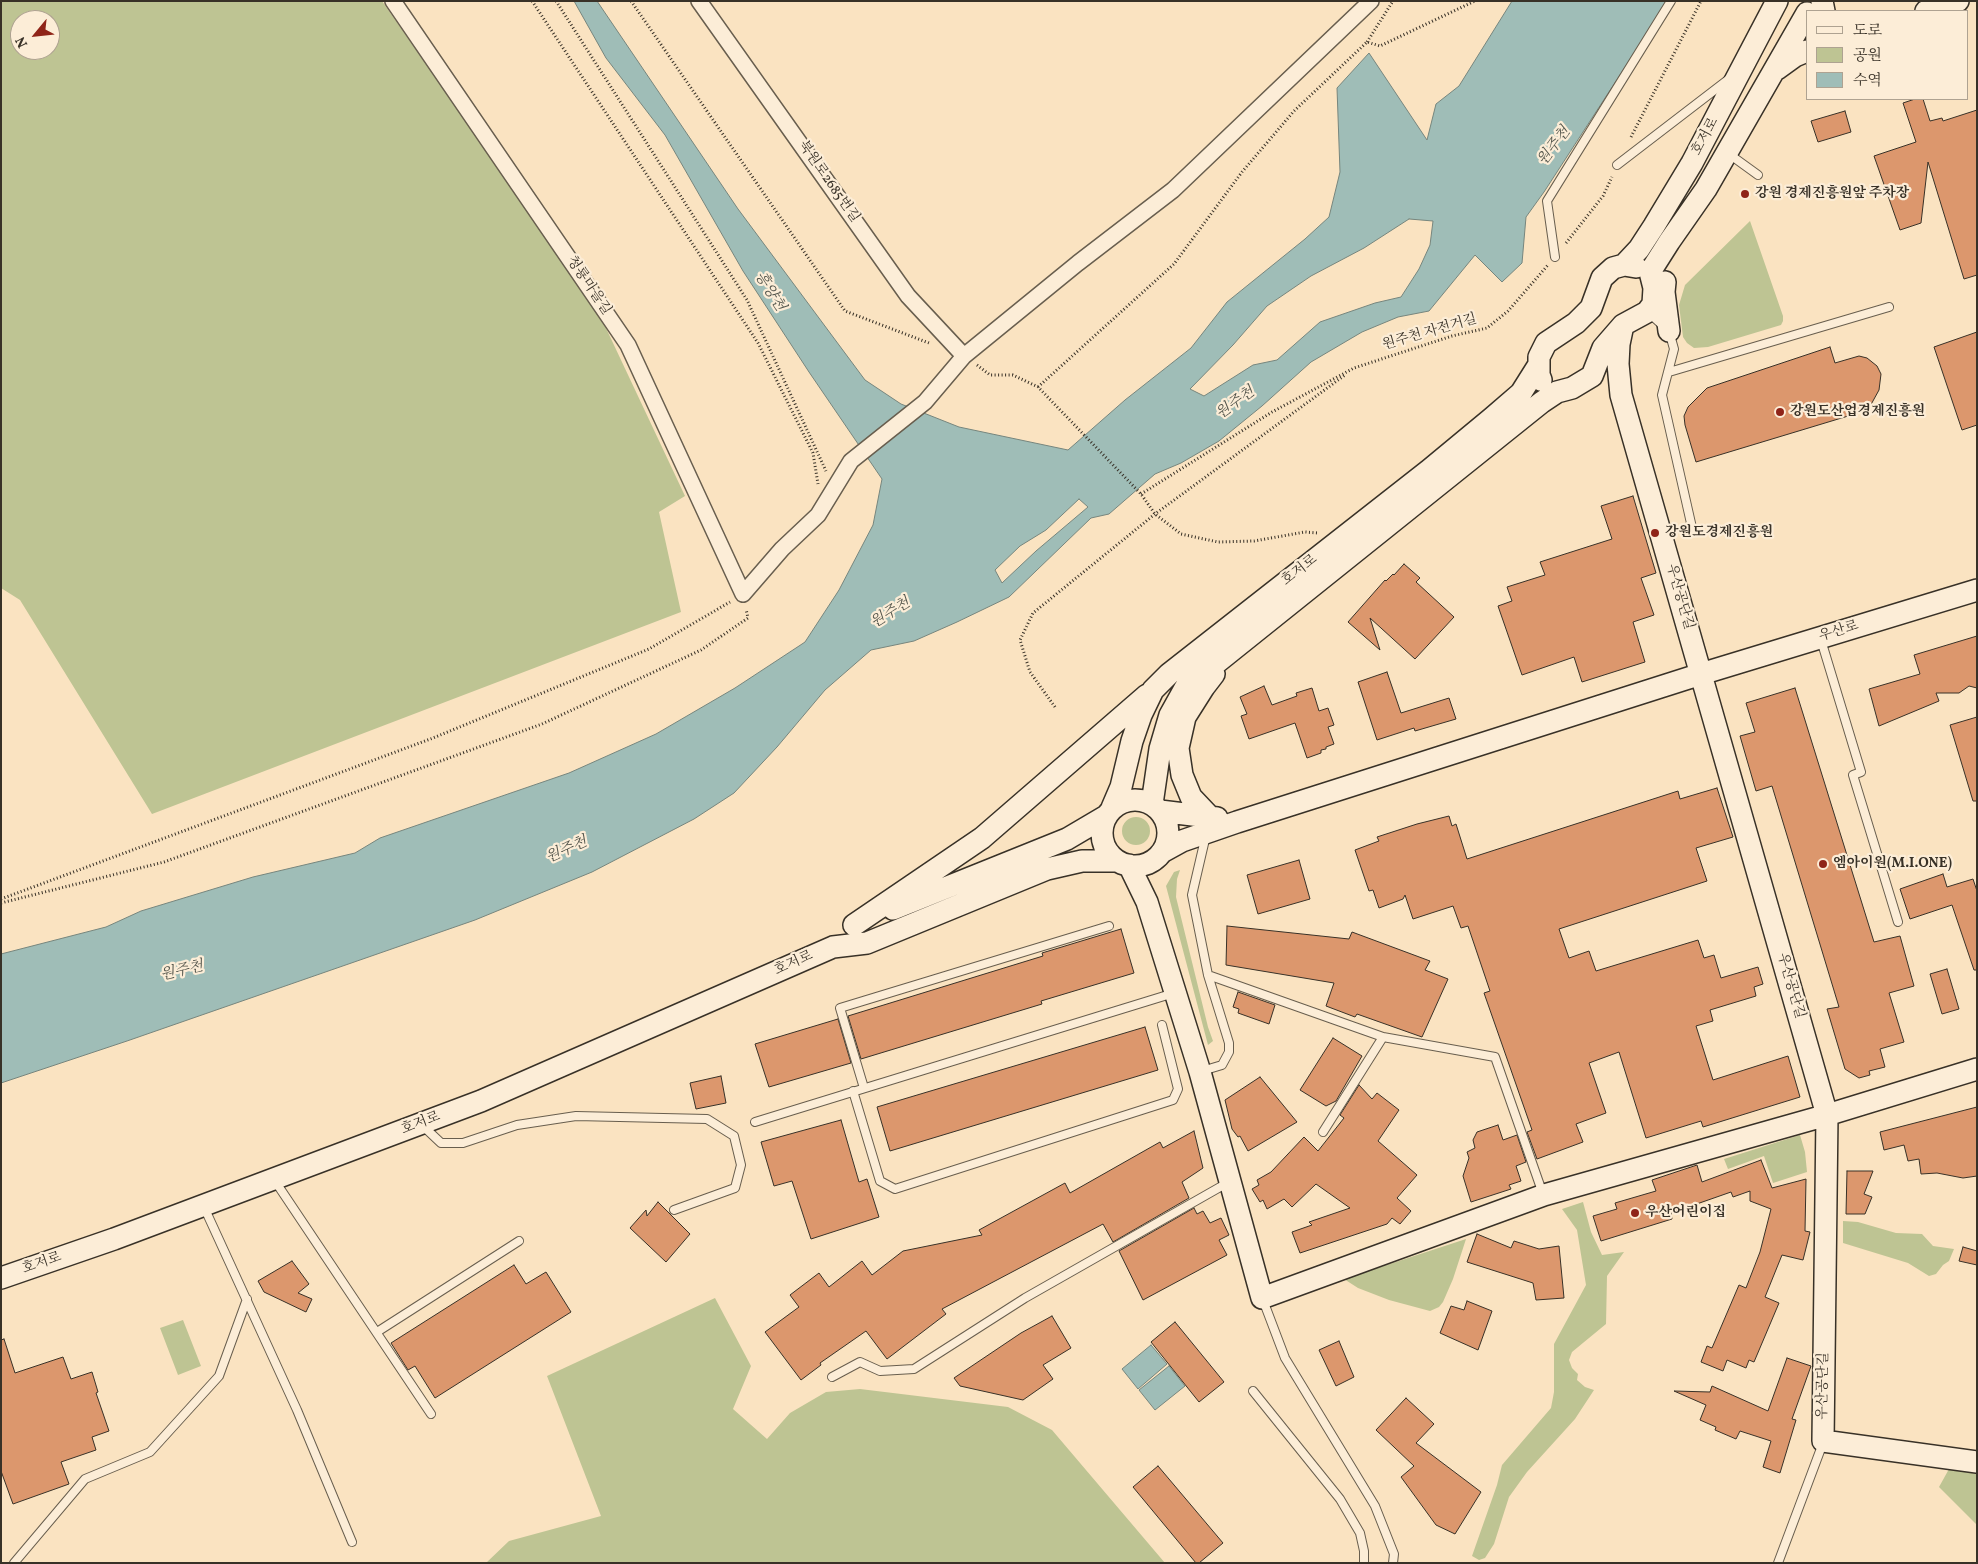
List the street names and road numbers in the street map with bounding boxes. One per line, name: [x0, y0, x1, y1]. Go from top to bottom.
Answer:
street label: 호저로: [1689, 115, 1723, 159]
street label: 북원로2685번길: [794, 138, 862, 226]
street label: 청룡마을길: [562, 253, 614, 319]
street label: 원주천 자전거길: [1381, 311, 1479, 355]
street label: 호저로: [1279, 552, 1321, 590]
street label: 우산공단길: [1662, 562, 1696, 632]
street label: 우산로: [1817, 618, 1861, 646]
street label: 호저로: [772, 948, 816, 980]
street label: 우산공단길: [1773, 951, 1807, 1021]
street label: 호저로: [399, 1109, 443, 1139]
street label: 호저로: [20, 1249, 64, 1279]
street label: 우산공단길: [1815, 1352, 1833, 1420]

